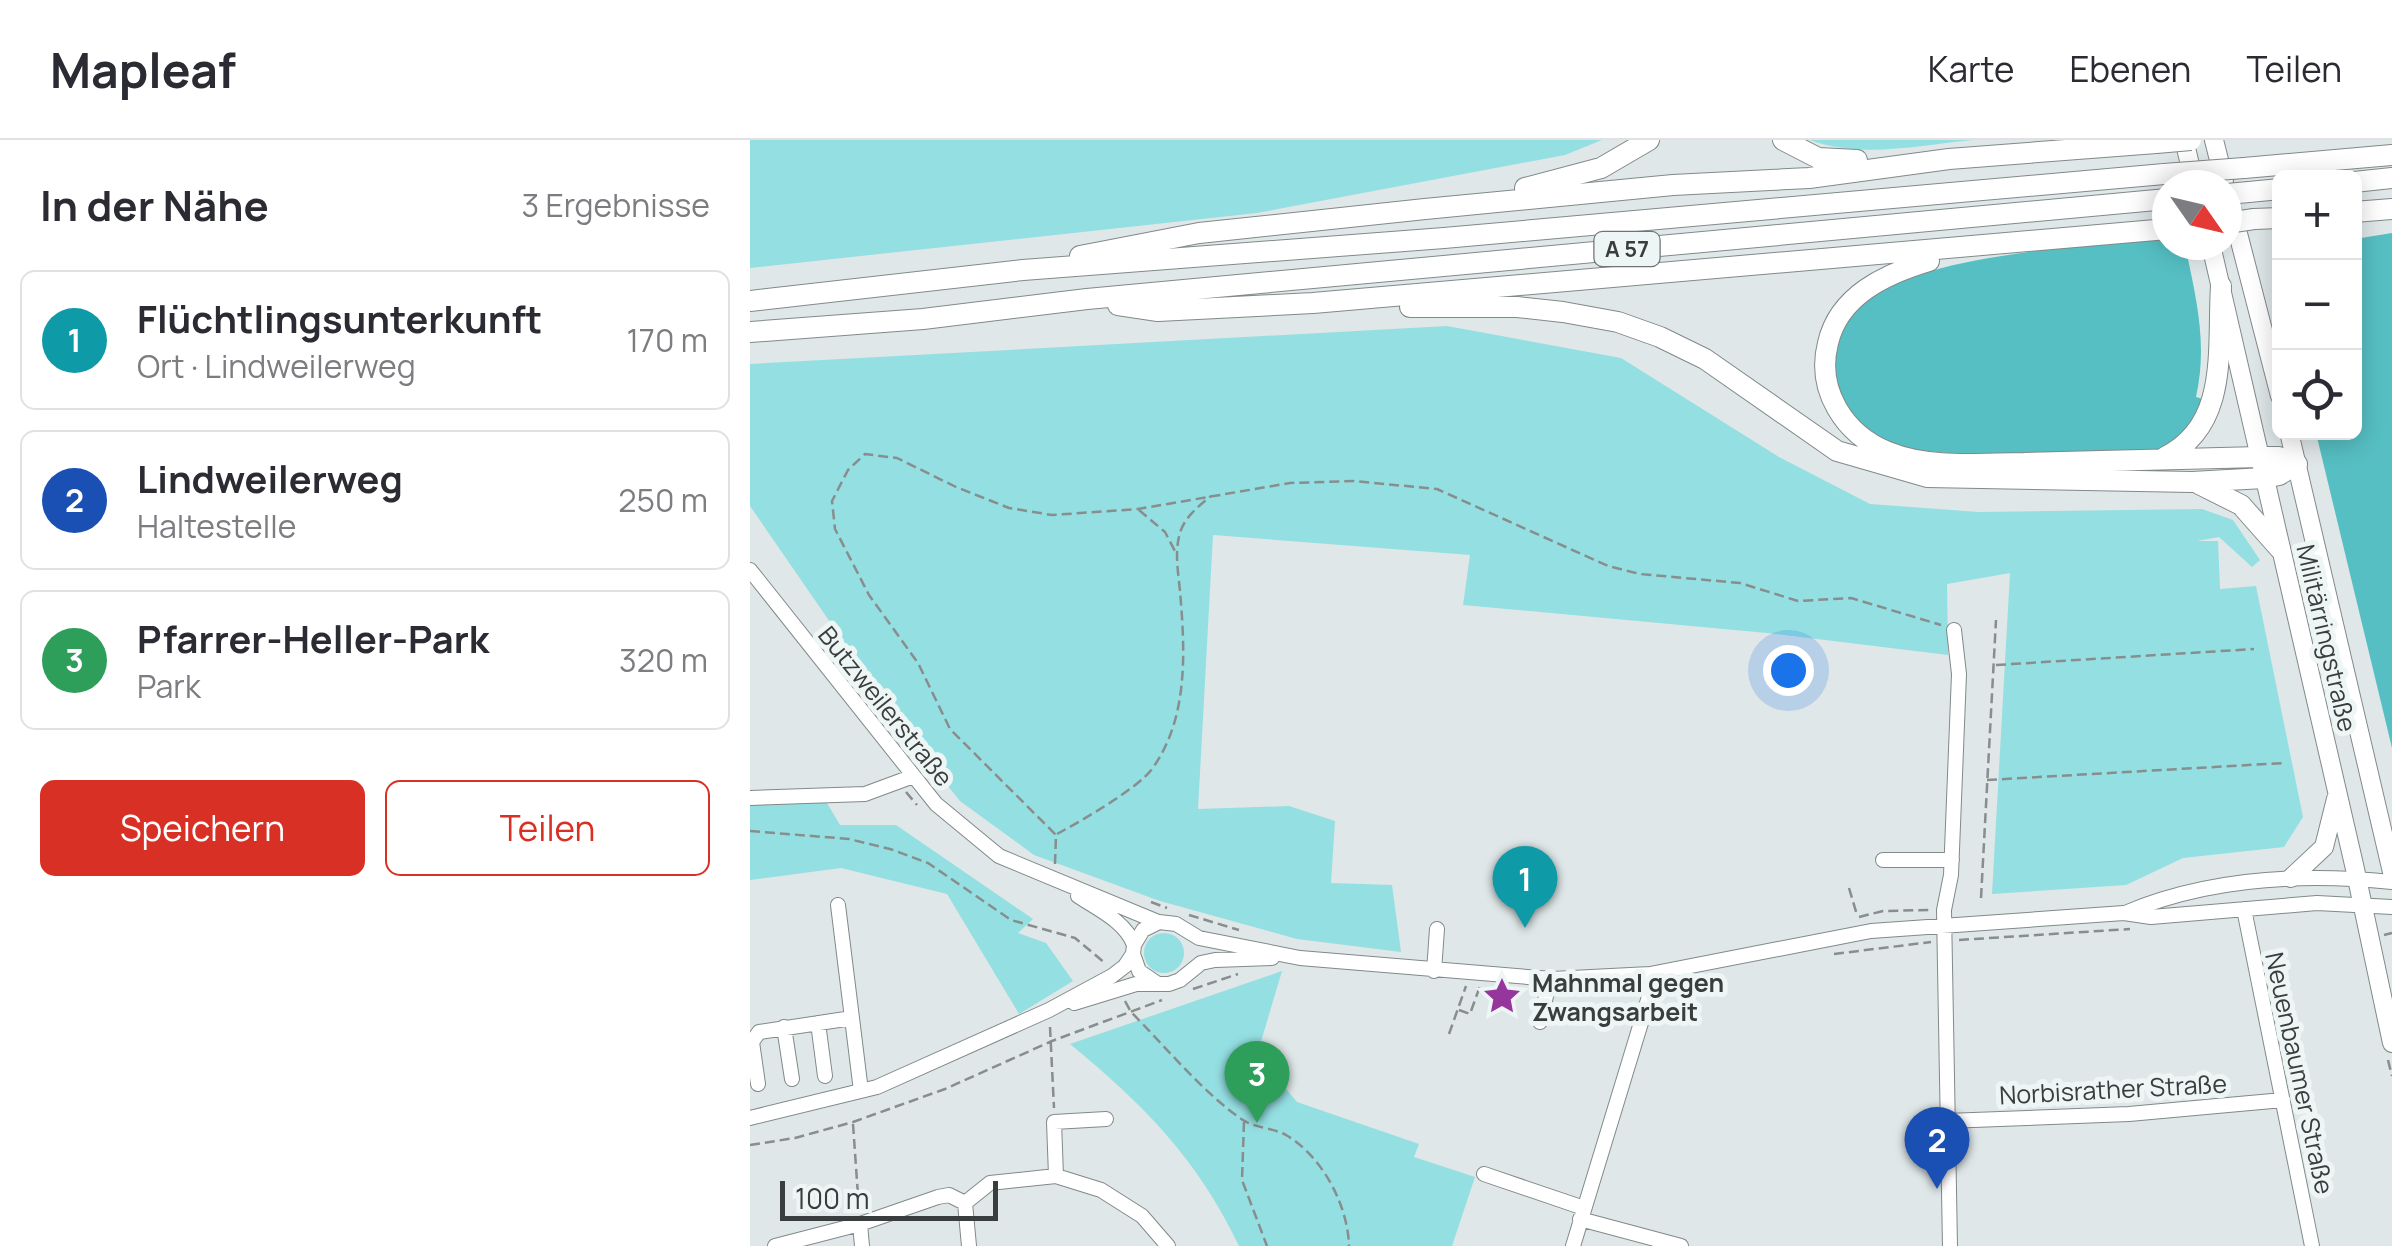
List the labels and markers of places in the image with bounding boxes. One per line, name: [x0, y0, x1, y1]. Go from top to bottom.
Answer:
pin: 1: [1492, 846, 1558, 928]
place label: Mahnmal gegen Zwangsarbeit: [1532, 965, 1724, 1029]
place icon: Mahnmal gegen Zwangsarbeit: [1481, 975, 1523, 1017]
pin: 3: [1224, 1040, 1290, 1123]
pin: 2: [1904, 1106, 1970, 1189]

